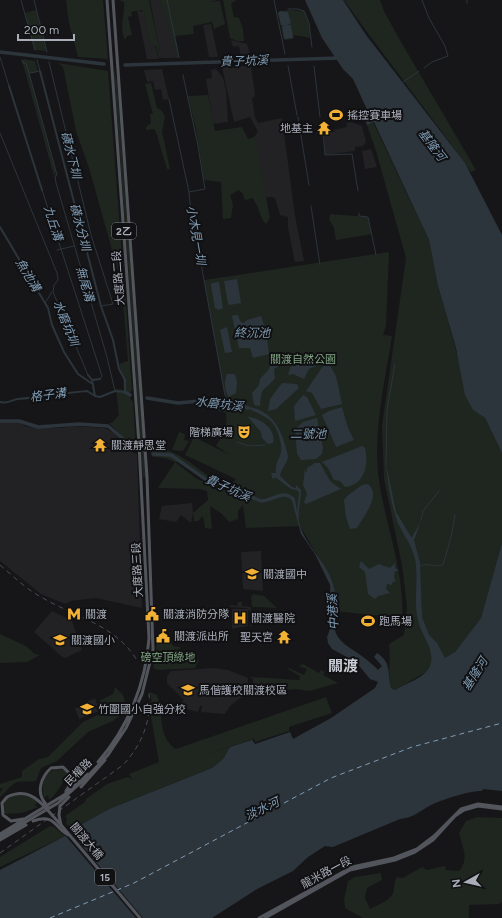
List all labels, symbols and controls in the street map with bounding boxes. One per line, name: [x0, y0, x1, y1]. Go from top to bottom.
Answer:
scale bar: [18, 16, 74, 42]
text: 200 m: [24, 23, 59, 37]
water label: 貴子坑溪: [220, 53, 270, 69]
sports icon: 搖控賽車場: [328, 107, 344, 123]
place label: 搖控賽車場: [347, 109, 402, 122]
temple icon: 地基主: [316, 120, 332, 136]
place label: 地基主: [280, 122, 313, 135]
water label: 基隆河: [416, 126, 450, 165]
water label: 磺水下圳: [58, 130, 84, 182]
water label: 磺水分圳: [67, 202, 93, 254]
water label: 九丘溝: [41, 204, 66, 244]
water label: 小木見一圳: [184, 204, 208, 268]
road number: 2乙: [112, 223, 136, 239]
street label: 大度路二段: [110, 250, 127, 306]
water label: 魚池溝: [13, 256, 44, 296]
water label: 無尾溝: [73, 265, 97, 305]
water label: 水磨坑圳: [51, 298, 82, 350]
water label: 終沉池: [234, 326, 272, 340]
park label: 關渡自然公園: [270, 353, 336, 366]
water label: 格子溝: [29, 386, 69, 404]
water label: 水磨坑溪: [194, 394, 246, 414]
theatre icon: 階梯廣場: [236, 424, 252, 440]
place label: 階梯廣場: [189, 426, 233, 439]
water label: 二號池: [290, 427, 328, 441]
temple icon: 關渡靜思堂: [92, 437, 108, 453]
place label: 關渡靜思堂: [111, 439, 166, 452]
water label: 貴子坑溪: [203, 472, 255, 505]
street label: 大度路三段: [130, 542, 145, 598]
school or university icon: 關渡國中: [244, 566, 260, 582]
place label: 關渡國中: [263, 568, 307, 581]
water label: 中港溪: [325, 592, 341, 630]
metro station icon: 關渡: [66, 606, 82, 622]
public building icon: 關渡消防分隊: [144, 606, 160, 622]
place label: 關渡: [85, 608, 107, 621]
place label: 關渡消防分隊: [163, 608, 229, 621]
hospital icon: 關渡醫院: [232, 610, 248, 626]
place label: 關渡醫院: [251, 612, 295, 625]
sports icon: 跑馬場: [360, 613, 376, 629]
place label: 跑馬場: [379, 615, 412, 628]
public building icon: 關渡派出所: [155, 628, 171, 644]
temple icon: 聖天宮: [276, 629, 292, 645]
place label: 關渡派出所: [174, 630, 229, 643]
place label: 聖天宮: [240, 631, 273, 644]
school or university icon: 關渡國小: [52, 632, 68, 648]
place label: 關渡國小: [71, 634, 115, 647]
park label: 磅空頂綠地: [141, 651, 196, 664]
water label: 基隆河: [460, 653, 492, 693]
district label: 關渡: [328, 657, 358, 675]
school or university icon: 馬偕護校關渡校區: [180, 682, 196, 698]
place label: 馬偕護校關渡校區: [199, 684, 287, 697]
school or university icon: 竹圍國小自強分校: [79, 701, 95, 717]
place label: 竹圍國小自強分校: [98, 703, 186, 716]
street label: 民權路: [62, 756, 95, 789]
water label: 淡水河: [243, 794, 283, 823]
street label: 關渡大橋: [67, 820, 106, 862]
street label: 龍米路一段: [299, 854, 354, 891]
north arrow: [446, 862, 486, 902]
road number: 15: [95, 869, 115, 885]
text: N: [450, 878, 464, 888]

